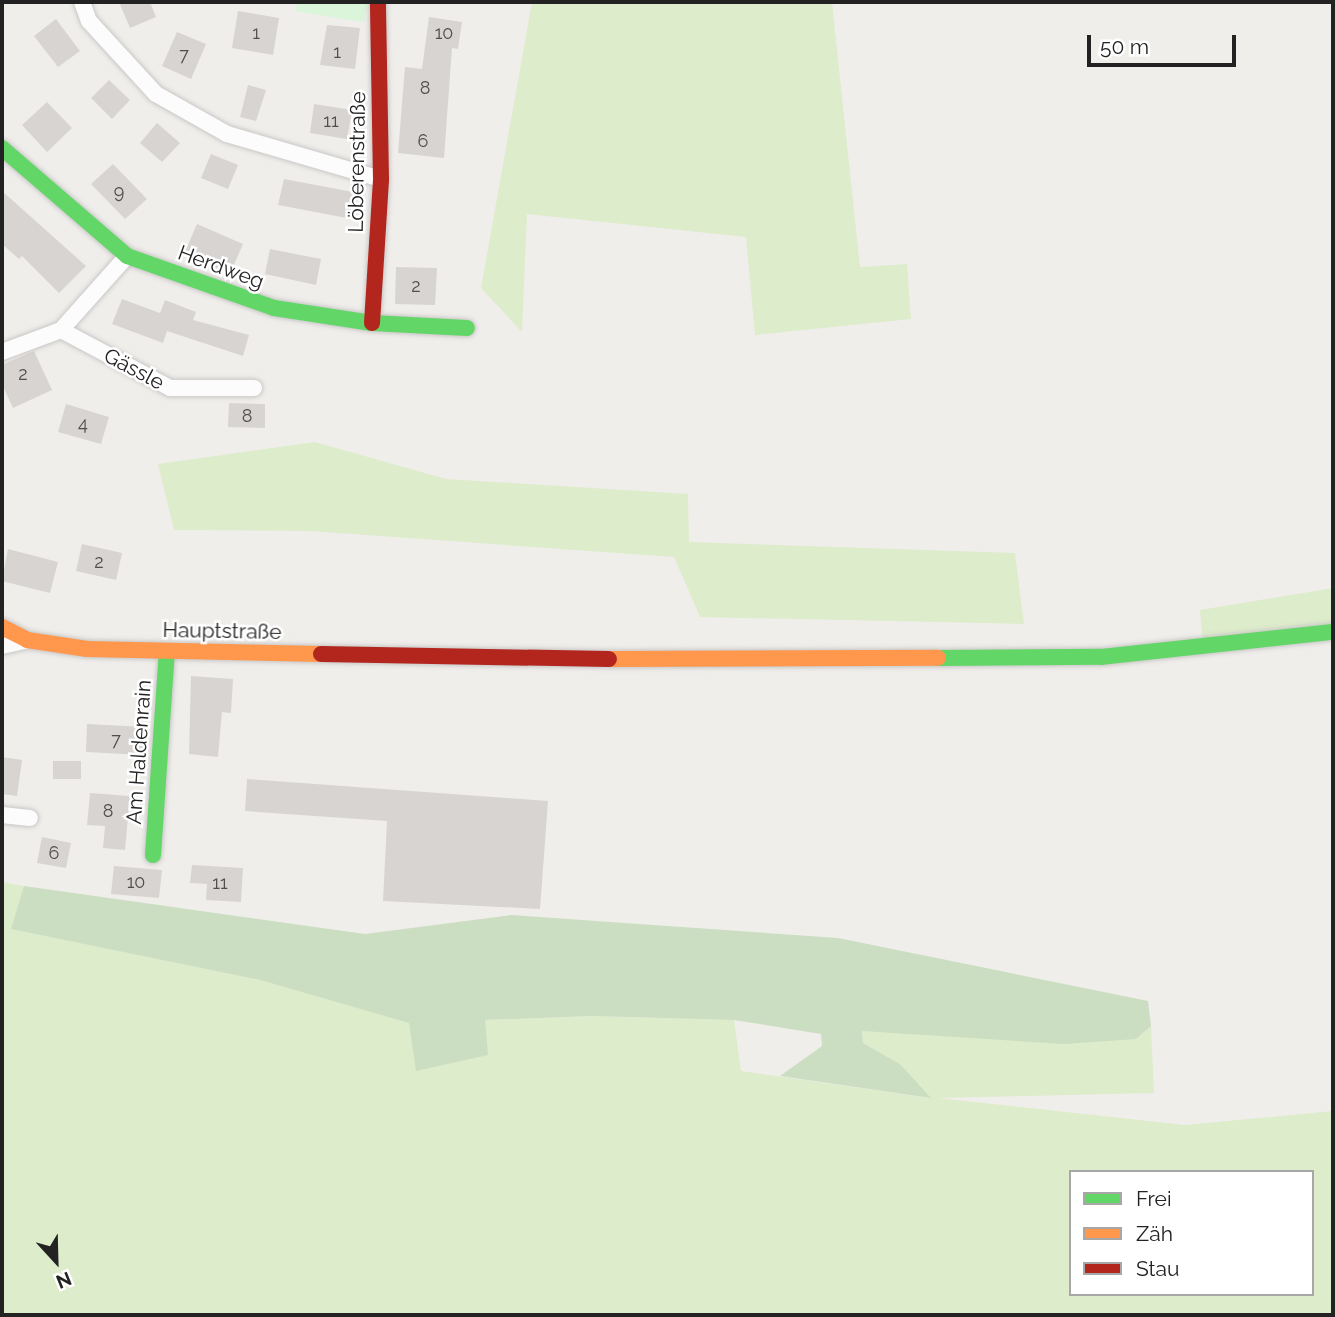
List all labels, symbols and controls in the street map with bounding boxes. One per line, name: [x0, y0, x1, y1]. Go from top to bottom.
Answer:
scale bar: [1090, 21, 1239, 65]
house number: 1: [252, 22, 260, 44]
house number: 10: [435, 22, 453, 44]
text: 50 m: [1100, 34, 1149, 59]
house number: 1: [333, 41, 341, 63]
house number: 7: [179, 44, 189, 66]
house number: 8: [420, 77, 430, 99]
street label: Löberenstraße: [343, 91, 371, 233]
house number: 11: [323, 110, 339, 132]
house number: 6: [418, 130, 428, 152]
house number: 9: [114, 181, 124, 203]
street label: Herdweg: [175, 240, 267, 294]
house number: 2: [411, 275, 421, 297]
street label: Gässle: [99, 343, 169, 395]
house number: 2: [18, 363, 28, 385]
house number: 8: [242, 405, 252, 427]
house number: 4: [78, 413, 88, 435]
house number: 2: [94, 551, 104, 573]
street label: Hauptstraße: [162, 617, 282, 645]
street label: Am Haldenrain: [121, 679, 157, 825]
house number: 7: [111, 729, 121, 751]
house number: 8: [103, 800, 113, 822]
house number: 6: [49, 842, 59, 864]
house number: 10: [127, 871, 145, 893]
house number: 11: [212, 872, 228, 894]
legend: [1069, 1170, 1314, 1296]
text: Frei: [1136, 1186, 1172, 1211]
text: Zäh: [1136, 1221, 1173, 1246]
north arrow: [21, 1226, 91, 1296]
text: Stau: [1136, 1256, 1180, 1281]
text: N: [53, 1268, 75, 1293]

